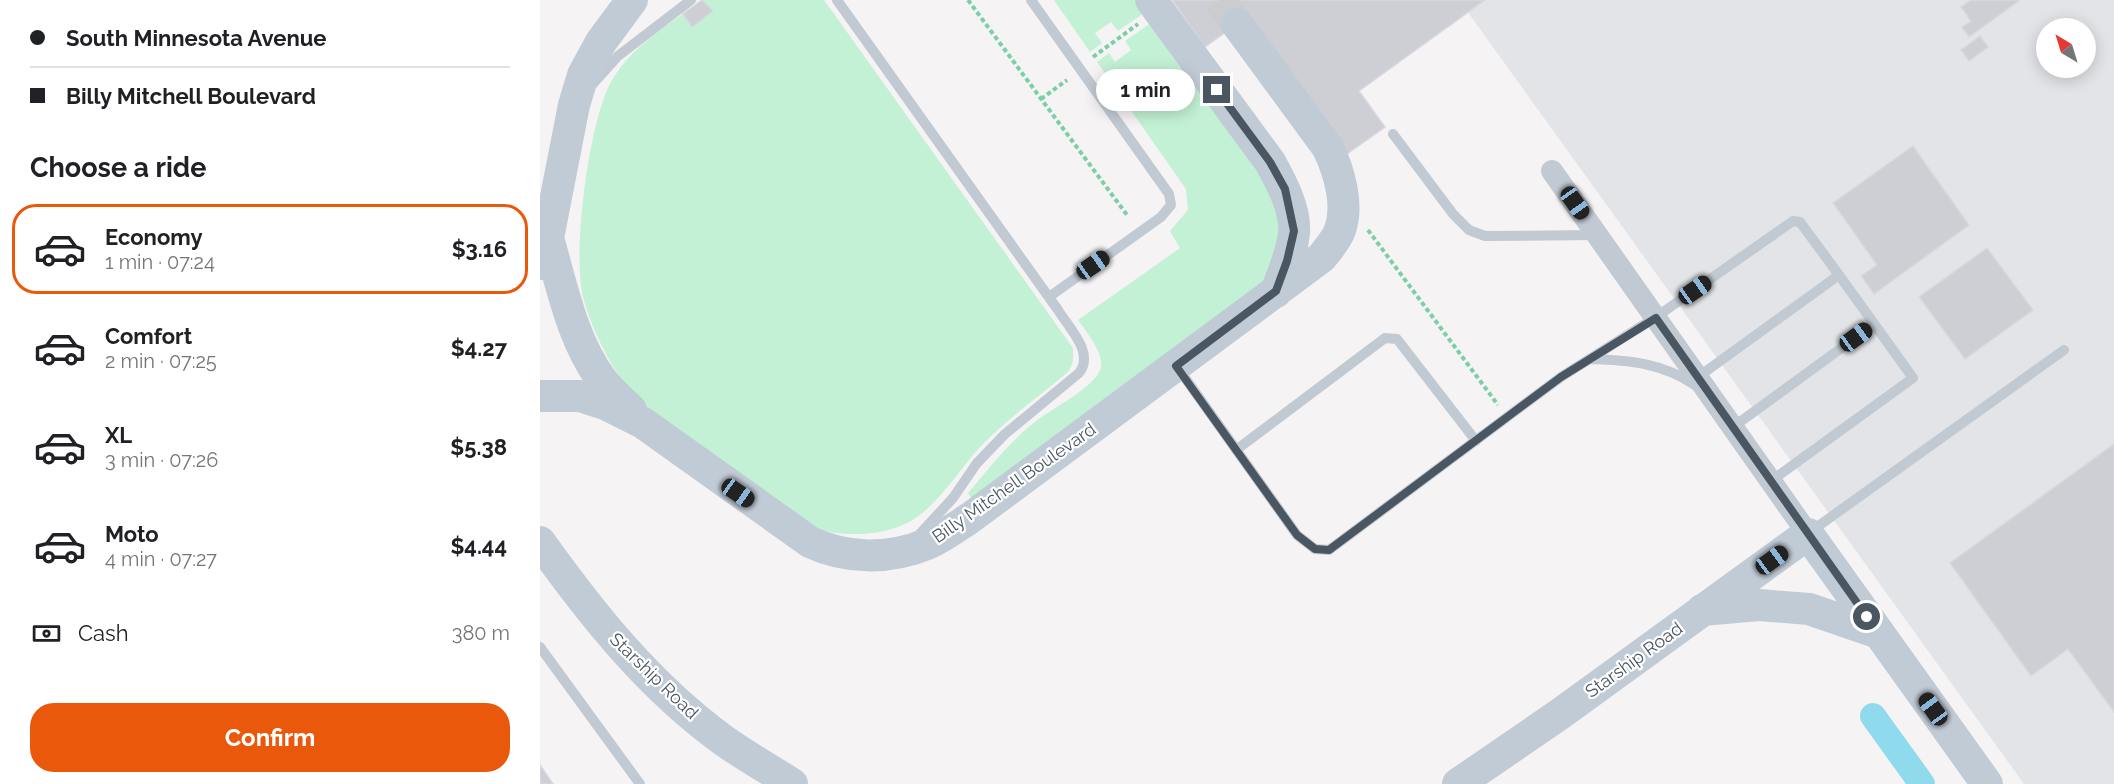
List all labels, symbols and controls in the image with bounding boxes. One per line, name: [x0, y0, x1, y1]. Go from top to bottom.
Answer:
north arrow: [2036, 18, 2096, 78]
map controls: [2036, 18, 2096, 78]
text: South Minnesota Avenue: [66, 25, 327, 51]
callout: 1 min: [1097, 69, 1196, 111]
route end: [1203, 76, 1230, 103]
text: 1 min: [1120, 78, 1171, 102]
text: Billy Mitchell Boulevard: [66, 83, 316, 109]
text: Choose a ride: [30, 152, 206, 183]
car: [1557, 183, 1593, 223]
icon: car: [33, 222, 87, 276]
text: Economy: [105, 224, 203, 250]
text: $3.16: [452, 236, 507, 262]
car: [1073, 247, 1113, 283]
text: 1 min · 07:24: [105, 250, 215, 274]
car: [1675, 272, 1715, 308]
car: [1836, 319, 1876, 355]
icon: car: [33, 321, 87, 375]
text: Comfort: [105, 323, 192, 349]
text: $4.27: [451, 335, 507, 361]
text: 2 min · 07:25: [105, 349, 217, 373]
street label: Billy Mitchell Boulevard: [928, 418, 1099, 547]
icon: car: [33, 420, 87, 474]
text: XL: [105, 422, 132, 448]
text: $5.38: [450, 434, 507, 460]
text: 3 min · 07:26: [105, 448, 218, 472]
car: [718, 475, 758, 511]
icon: car: [33, 519, 87, 573]
text: Moto: [105, 521, 159, 547]
text: $4.44: [450, 533, 507, 559]
car: [1752, 542, 1792, 578]
text: 4 min · 07:27: [105, 547, 217, 571]
route start: [1853, 603, 1880, 630]
icon: cash: [30, 617, 63, 650]
street label: Starship Road: [1581, 617, 1686, 702]
text: Cash: [78, 620, 129, 646]
text: 380 m: [452, 621, 510, 645]
street label: Starship Road: [606, 628, 703, 723]
car: [1915, 689, 1951, 729]
button: Confirm: [30, 703, 510, 772]

